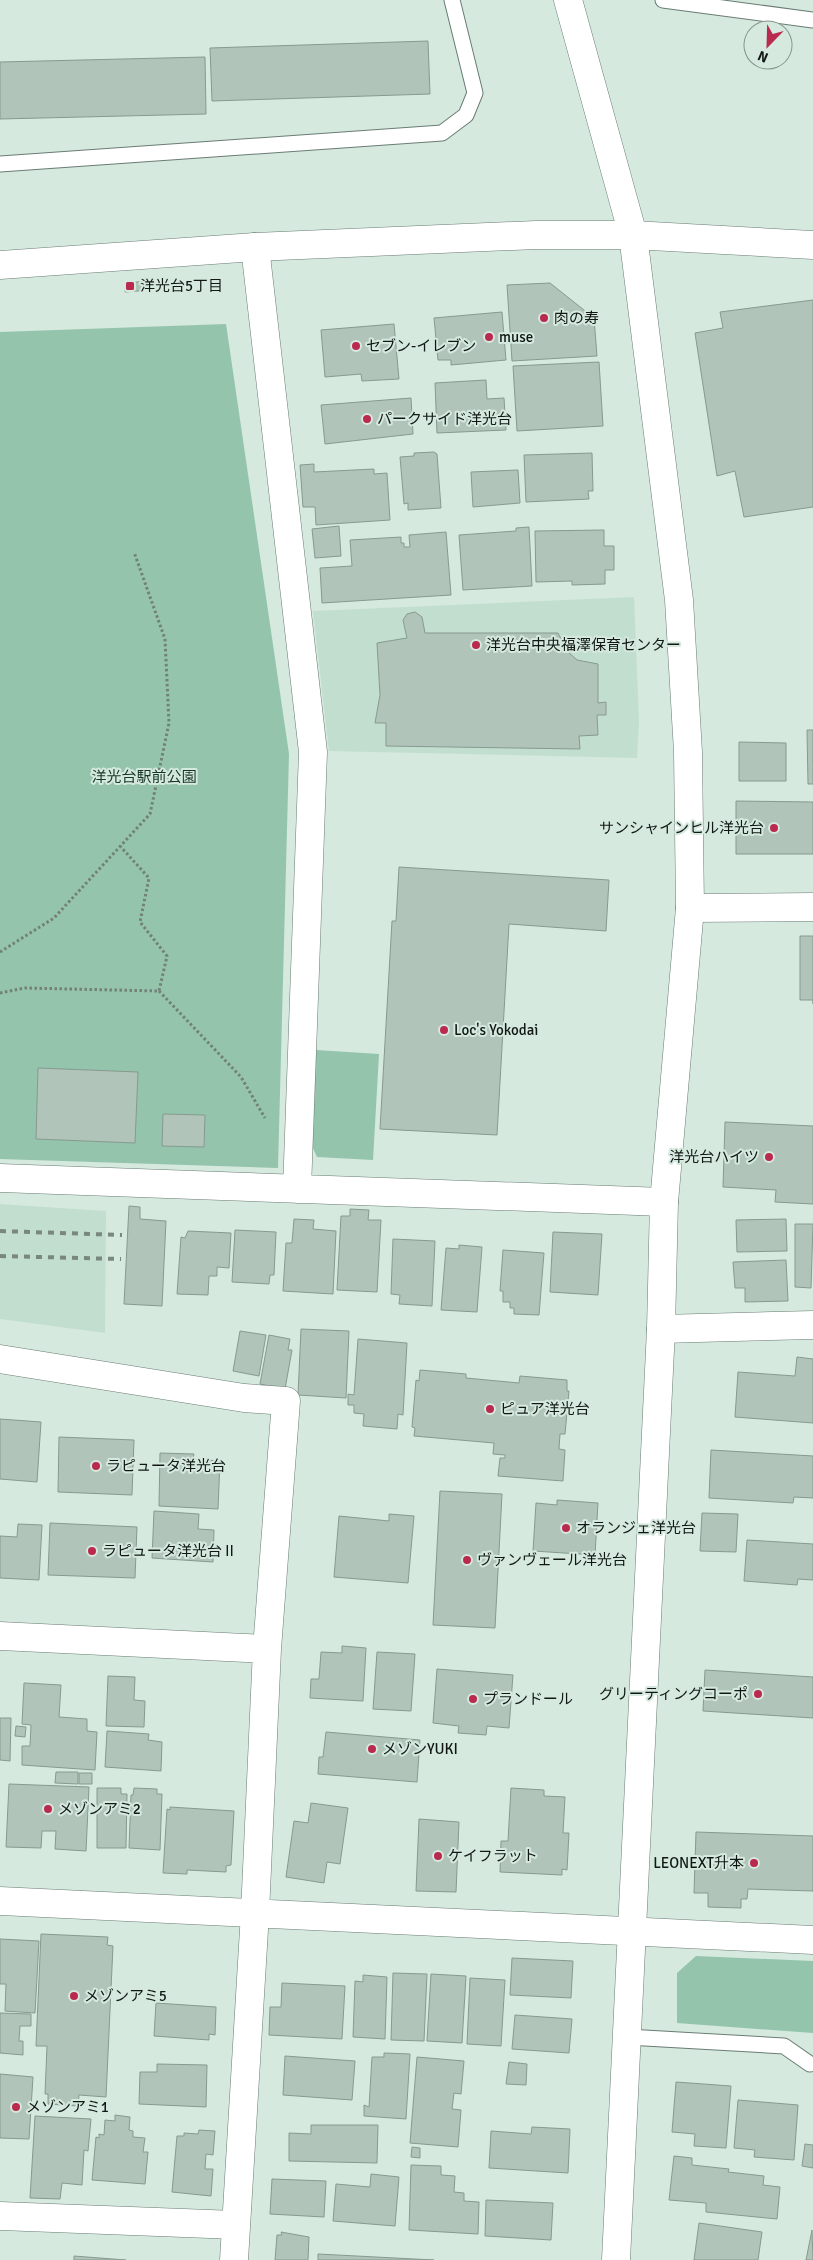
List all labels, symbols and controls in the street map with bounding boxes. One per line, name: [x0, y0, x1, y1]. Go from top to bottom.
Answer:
north arrow: [743, 20, 793, 70]
text: N: [755, 47, 771, 66]
place label: 洋光台5丁目: [140, 277, 223, 295]
marker: 洋光台5丁目: [124, 280, 136, 292]
place label: 肉の寿: [554, 309, 599, 327]
marker: 肉の寿: [538, 312, 550, 324]
place label: muse: [499, 328, 533, 346]
marker: muse: [483, 331, 495, 343]
place label: セブン-イレブン: [366, 337, 476, 355]
marker: セブン-イレブン: [350, 340, 362, 352]
place label: パークサイド洋光台: [377, 410, 512, 428]
marker: パークサイド洋光台: [361, 413, 373, 425]
place label: 洋光台中央福澤保育センター: [486, 636, 681, 654]
marker: 洋光台中央福澤保育センター: [470, 639, 482, 651]
park label: 洋光台駅前公園: [91, 768, 197, 786]
place label: サンシャインヒル洋光台: [599, 819, 764, 837]
marker: サンシャインヒル洋光台: [768, 822, 780, 834]
place label: Loc's Yokodai: [454, 1021, 538, 1039]
marker: Loc's Yokodai: [438, 1024, 450, 1036]
place label: 洋光台ハイツ: [669, 1148, 759, 1166]
marker: 洋光台ハイツ: [763, 1151, 775, 1163]
place label: ピュア洋光台: [500, 1400, 590, 1418]
marker: ピュア洋光台: [484, 1403, 496, 1415]
place label: ラピュータ洋光台: [106, 1457, 226, 1475]
marker: ラピュータ洋光台: [90, 1460, 102, 1472]
place label: オランジェ洋光台: [576, 1519, 696, 1537]
marker: オランジェ洋光台: [560, 1522, 572, 1534]
place label: ラピュータ洋光台Ⅱ: [102, 1542, 237, 1560]
marker: ラピュータ洋光台Ⅱ: [86, 1545, 98, 1557]
place label: ヴァンヴェール洋光台: [477, 1551, 627, 1569]
marker: ヴァンヴェール洋光台: [461, 1554, 473, 1566]
place label: グリーティングコーポ: [599, 1685, 748, 1703]
marker: グリーティングコーポ: [752, 1688, 764, 1700]
place label: プランドール: [483, 1690, 573, 1708]
marker: プランドール: [467, 1693, 479, 1705]
place label: メゾンYUKI: [382, 1740, 458, 1758]
marker: メゾンYUKI: [366, 1743, 378, 1755]
place label: メゾンアミ2: [58, 1800, 141, 1818]
marker: メゾンアミ2: [42, 1803, 54, 1815]
place label: ケイフラット: [448, 1847, 538, 1865]
marker: ケイフラット: [432, 1850, 444, 1862]
place label: LEONEXT升本: [653, 1854, 744, 1872]
marker: LEONEXT升本: [748, 1857, 760, 1869]
place label: メゾンアミ5: [84, 1987, 167, 2005]
marker: メゾンアミ5: [68, 1990, 80, 2002]
place label: メゾンアミ1: [26, 2098, 109, 2116]
marker: メゾンアミ1: [10, 2101, 22, 2113]

